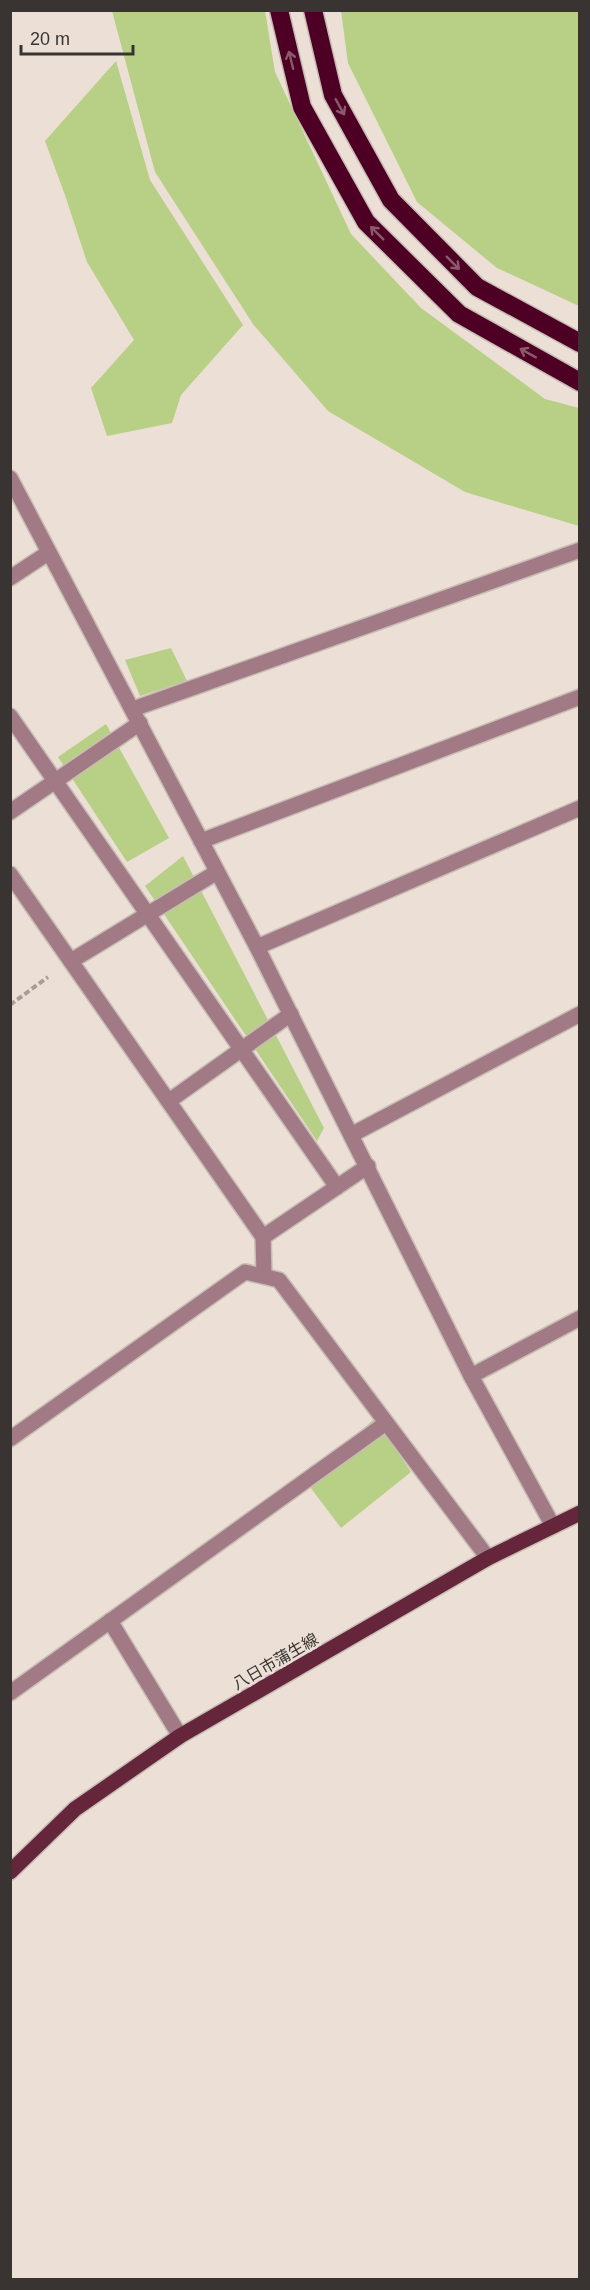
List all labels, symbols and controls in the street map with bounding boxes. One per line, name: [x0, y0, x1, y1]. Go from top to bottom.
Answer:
scale bar: [21, 18, 134, 56]
text: 20 m: [30, 29, 70, 49]
one-way arrow: [284, 51, 296, 70]
one-way arrow: [334, 98, 346, 115]
one-way arrow: [370, 225, 385, 240]
one-way arrow: [446, 256, 461, 271]
one-way arrow: [520, 347, 538, 358]
street label: 八日市蒲生線: [229, 1630, 321, 1693]

